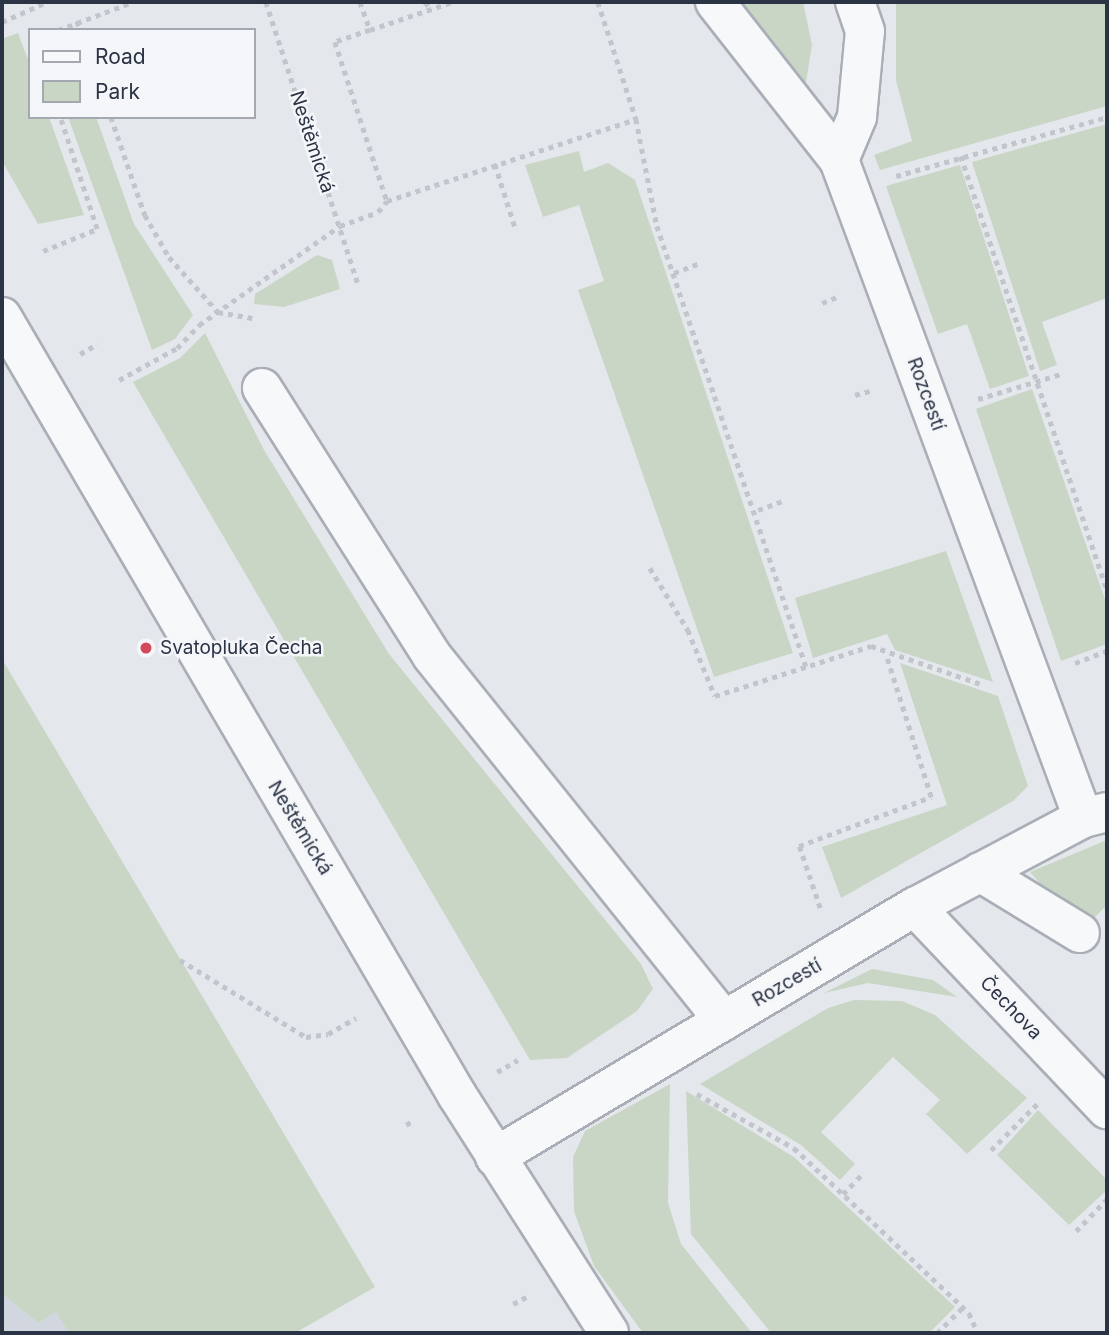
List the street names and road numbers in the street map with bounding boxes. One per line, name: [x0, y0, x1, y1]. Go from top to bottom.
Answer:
street label: Neštěmická: [285, 88, 339, 196]
street label: Rozcestí: [902, 354, 950, 434]
street label: Neštěmická: [263, 777, 337, 879]
street label: Rozcestí: [748, 954, 826, 1012]
street label: Čechova: [975, 972, 1047, 1044]

